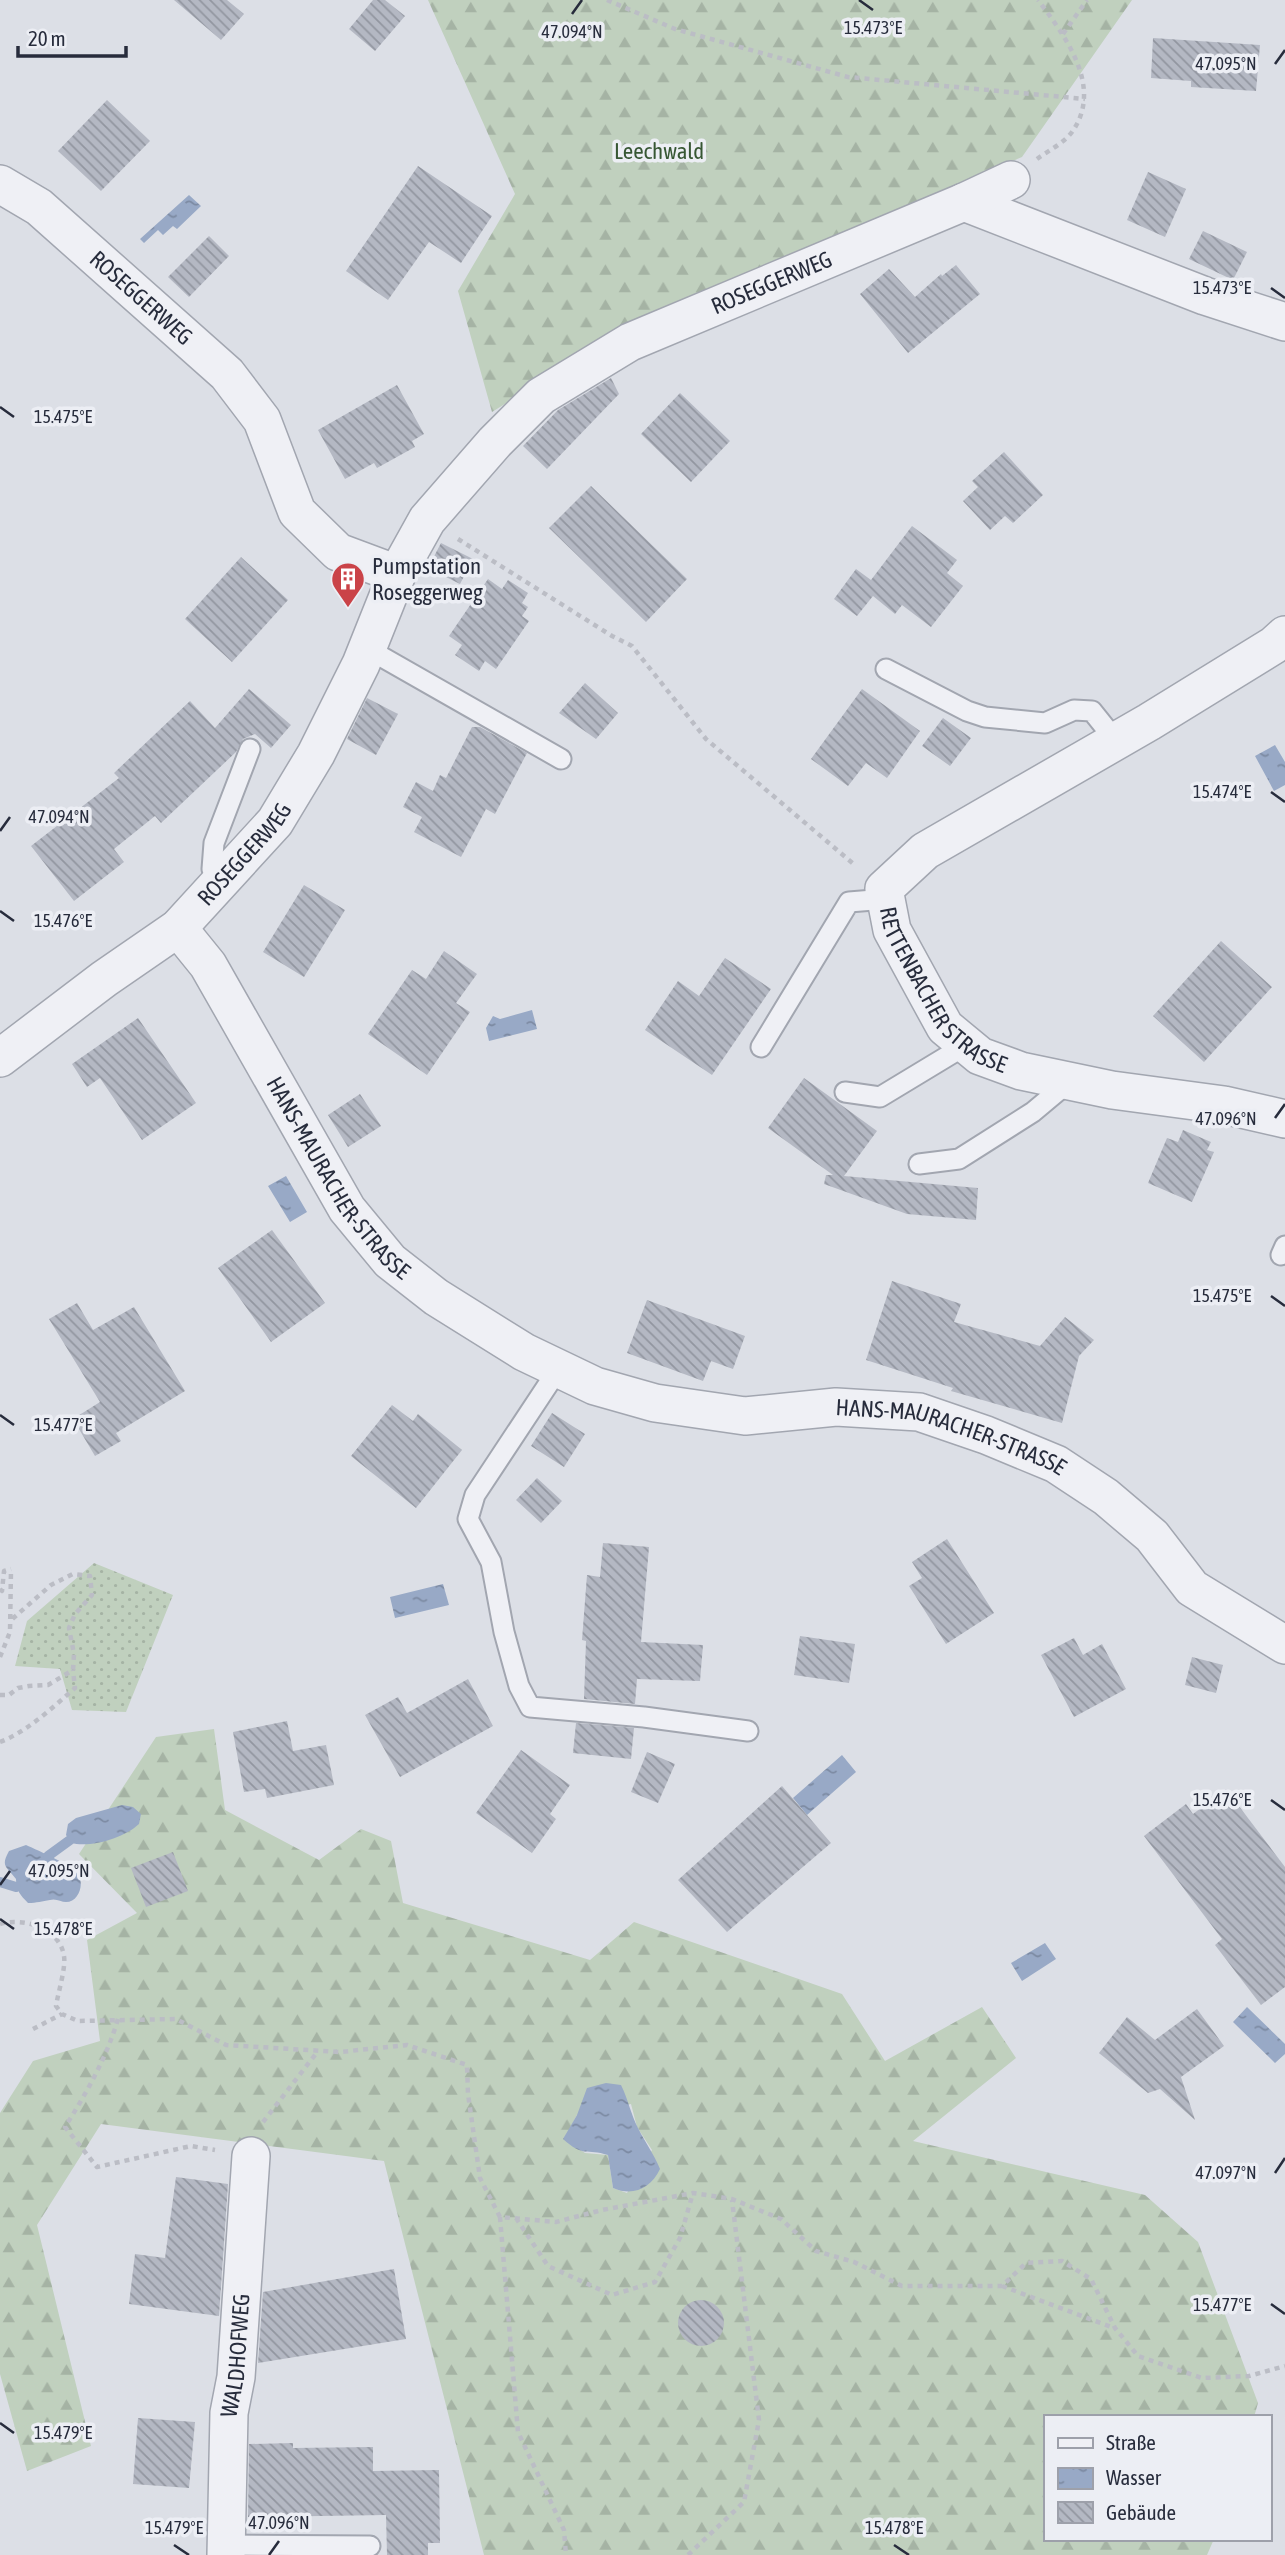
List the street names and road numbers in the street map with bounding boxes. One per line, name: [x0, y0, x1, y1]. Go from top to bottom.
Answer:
street label: ROSEGGERWEG: [85, 245, 198, 350]
street label: ROSEGGERWEG: [707, 246, 836, 319]
street label: ROSEGGERWEG: [192, 798, 296, 911]
street label: RETTENBACHER STRASSE: [875, 905, 1011, 1078]
street label: HANS-MAURACHER-STRASSE: [261, 1072, 415, 1285]
street label: HANS-MAURACHER-STRASSE: [835, 1394, 1071, 1480]
street label: WALDHOFWEG: [215, 2293, 255, 2419]

